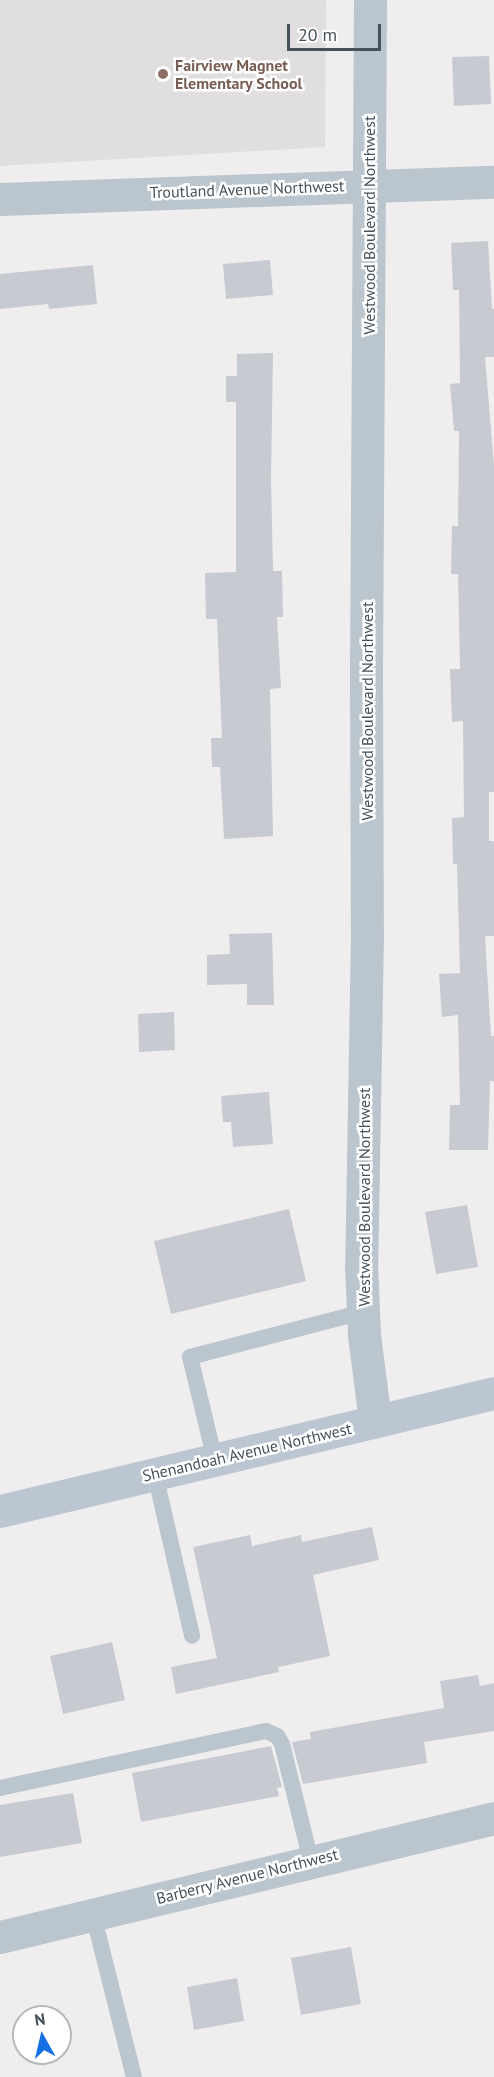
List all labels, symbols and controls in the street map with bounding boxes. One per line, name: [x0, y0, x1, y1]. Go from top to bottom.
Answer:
scale bar: [290, 12, 384, 50]
text: 20 m: [298, 23, 337, 46]
place label: Fairview Magnet Elementary School: [175, 55, 303, 93]
marker: Fairview Magnet Elementary School: [156, 67, 170, 81]
street label: Westwood Boulevard Northwest: [359, 116, 379, 334]
street label: Troutland Avenue Northwest: [149, 176, 345, 202]
street label: Westwood Boulevard Northwest: [357, 602, 377, 820]
street label: Westwood Boulevard Northwest: [354, 1088, 374, 1306]
street label: Shenandoah Avenue Northwest: [140, 1419, 354, 1485]
street label: Barberry Avenue Northwest: [154, 1844, 340, 1908]
north arrow: [12, 2005, 72, 2065]
text: N: [33, 2009, 46, 2030]

